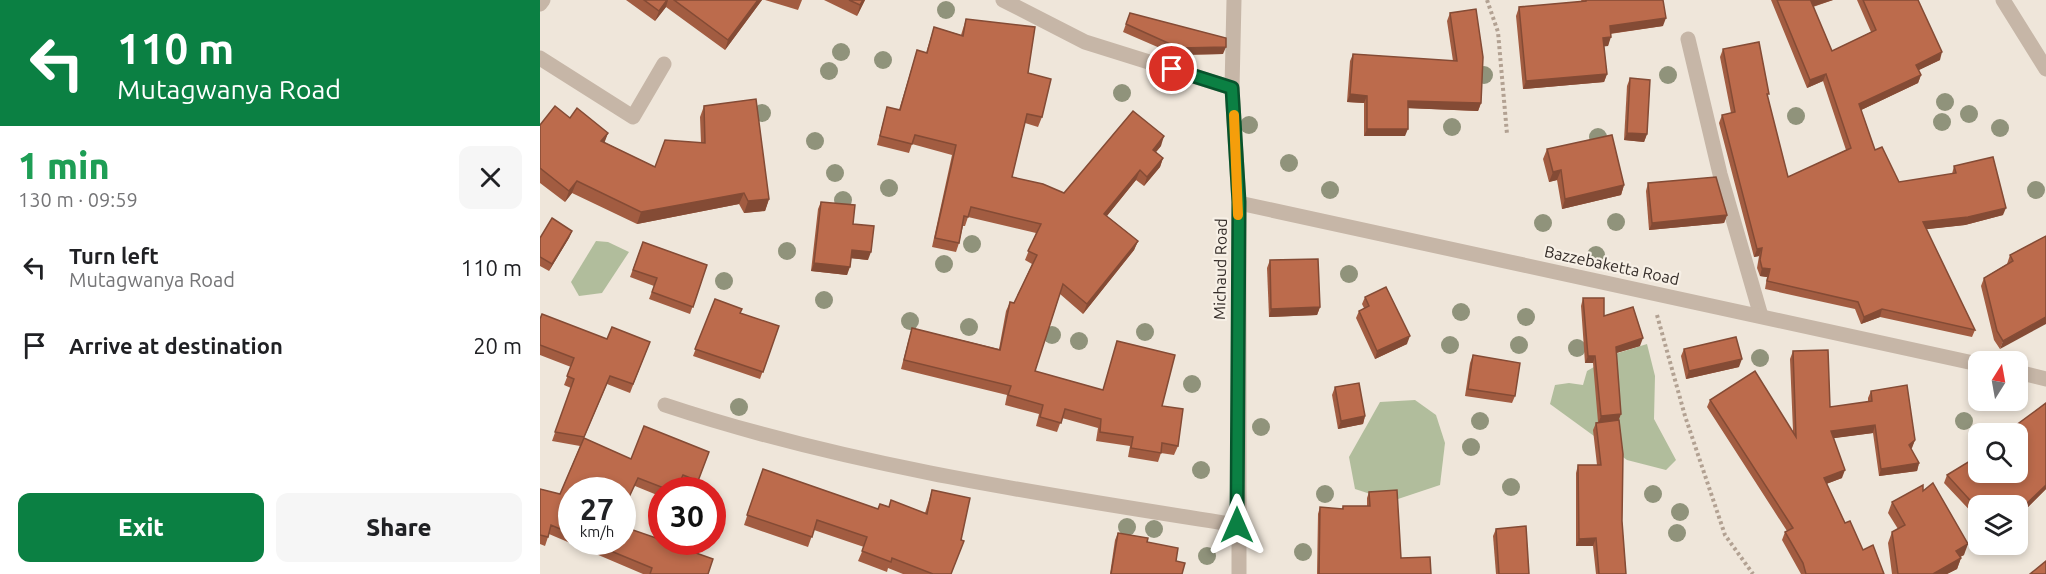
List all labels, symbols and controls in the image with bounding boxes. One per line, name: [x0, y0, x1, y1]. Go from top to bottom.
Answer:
icon: left: [18, 24, 96, 102]
text: 110 m: [117, 25, 234, 72]
pin: [1146, 43, 1197, 94]
icon: arrive: [1155, 52, 1188, 85]
text: Mutagwanya Road: [117, 74, 341, 104]
text: 1 min: [18, 145, 110, 186]
button: close: [459, 146, 522, 209]
text: 130 m · 09:59: [18, 188, 138, 211]
street label: Michaud Road: [1210, 218, 1230, 320]
street label: Bazzebaketta Road: [1543, 242, 1681, 288]
text: Turn left: [69, 243, 159, 268]
icon: left: [18, 251, 51, 284]
text: 110 m: [461, 255, 522, 280]
text: Mutagwanya Road: [69, 268, 235, 291]
icon: arrive: [18, 329, 51, 362]
text: Arrive at destination: [69, 333, 283, 358]
text: 20 m: [473, 333, 522, 358]
north arrow: [1968, 351, 2028, 411]
map controls: [1968, 351, 2028, 555]
button: search: [1968, 423, 2028, 483]
speed limit sign: 30: [648, 477, 726, 555]
text: 27: [580, 492, 614, 526]
button: Exit: [18, 493, 264, 562]
button: Share: [276, 493, 522, 562]
position arrow: [1205, 493, 1269, 557]
button: layers: [1968, 495, 2028, 555]
text: km/h: [580, 523, 614, 540]

